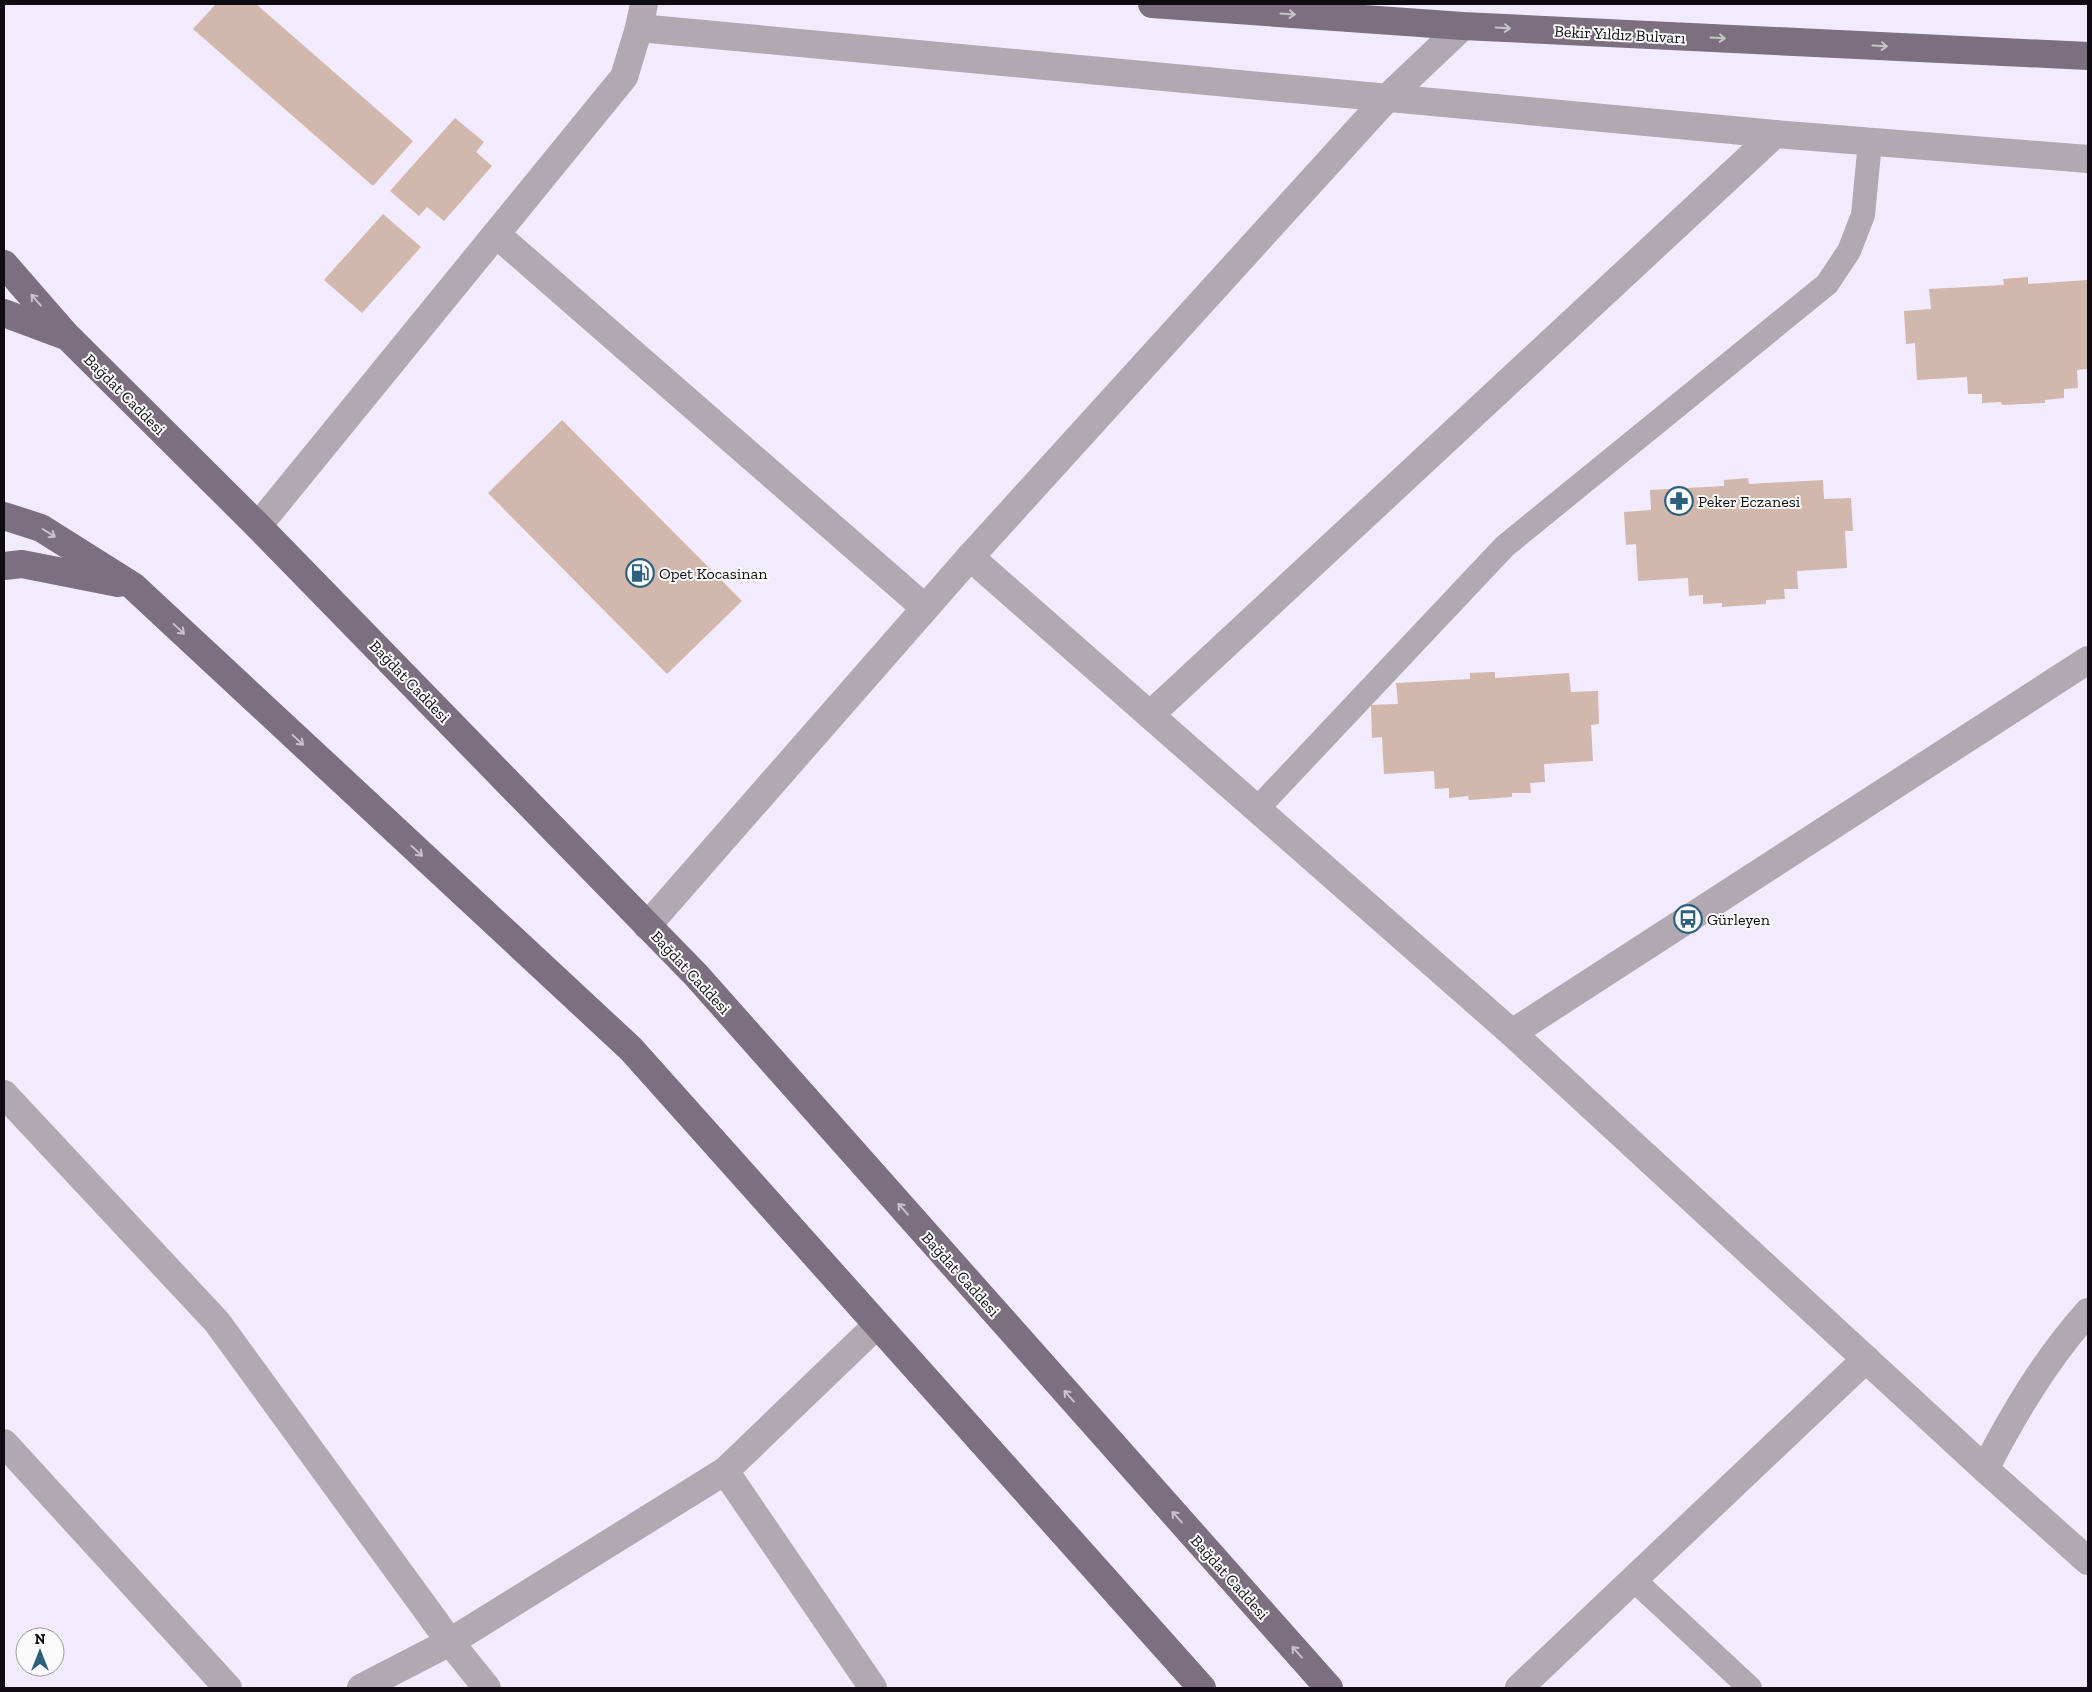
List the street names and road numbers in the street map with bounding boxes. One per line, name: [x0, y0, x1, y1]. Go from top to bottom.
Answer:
street label: Bekir Yıldız Bulvarı: [1554, 22, 1687, 47]
street label: Bağdat Caddesi: [80, 350, 170, 439]
street label: Bağdat Caddesi: [366, 636, 454, 727]
street label: Bağdat Caddesi: [647, 927, 734, 1018]
street label: Bağdat Caddesi: [918, 1228, 1004, 1321]
street label: Bağdat Caddesi: [1187, 1531, 1273, 1624]

